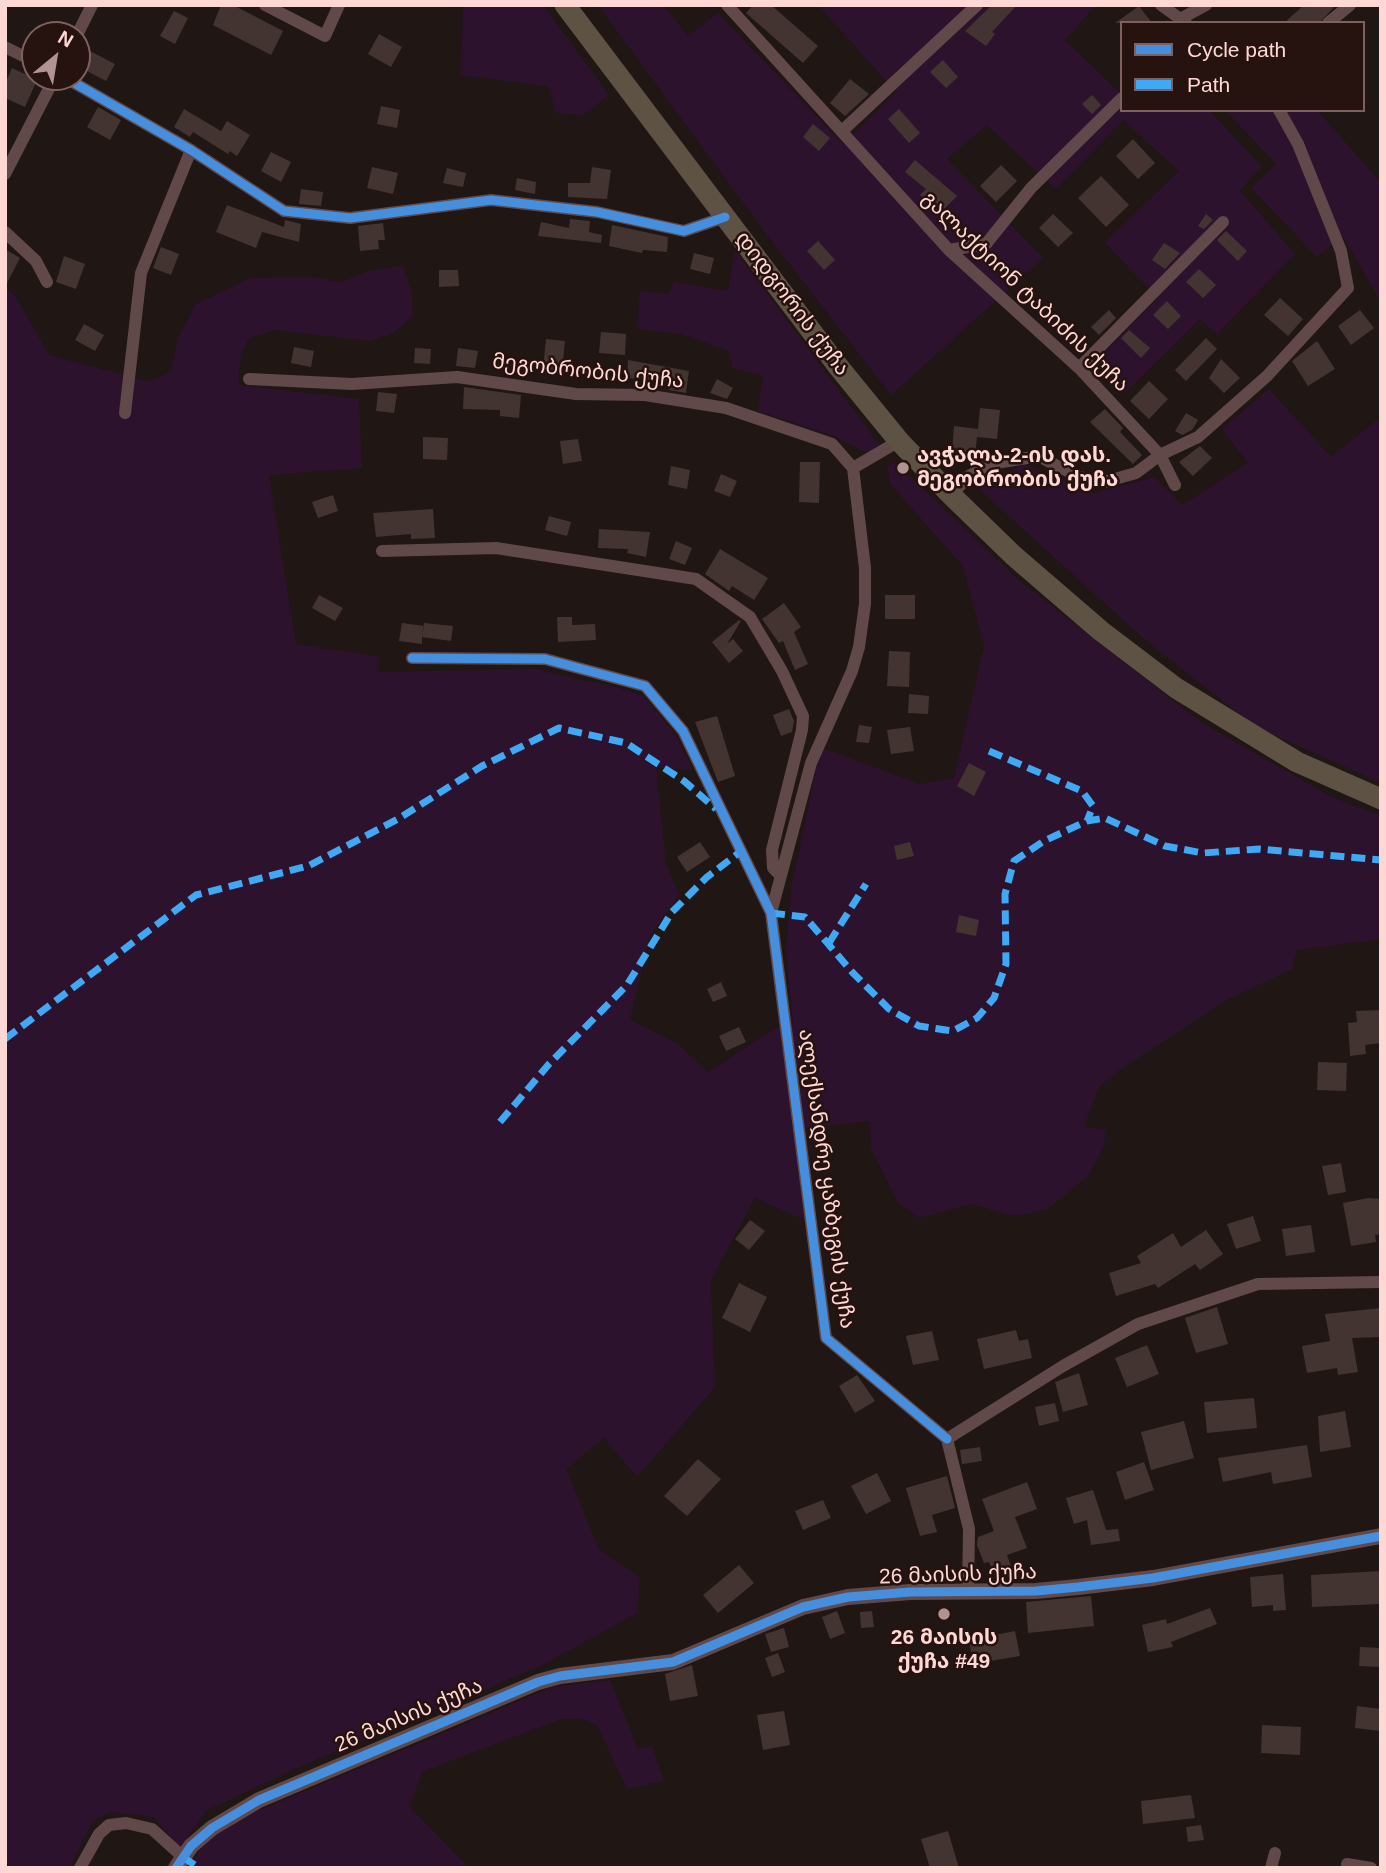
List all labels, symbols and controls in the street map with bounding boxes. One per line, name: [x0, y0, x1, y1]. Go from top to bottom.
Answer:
north arrow: [21, 21, 91, 91]
legend: [1120, 21, 1365, 112]
text: N: [55, 27, 77, 52]
text: Cycle path: [1187, 38, 1286, 61]
text: Path: [1187, 73, 1230, 96]
street label: გალაქტიონ ტაბიძის ქუჩა: [916, 186, 1134, 398]
street label: დიდგორის ქუჩა: [730, 227, 854, 381]
street label: მეგობრობის ქუჩა: [491, 349, 685, 395]
place label: ავჭალა-2-ის დას. მეგობრობის ქუჩა: [917, 443, 1118, 493]
marker: ავჭალა-2-ის დას. მეგობრობის ქუჩა: [895, 460, 911, 476]
street label: ალექსანდრე ყაზბეგის ქუჩა: [792, 1028, 860, 1330]
street label: 26 მაისის ქუჩა: [879, 1560, 1037, 1590]
marker: 26 მაისის ქუჩა #49: [936, 1606, 952, 1622]
place label: 26 მაისის ქუჩა #49: [891, 1625, 997, 1675]
street label: 26 მაისის ქუჩა: [331, 1674, 487, 1758]

